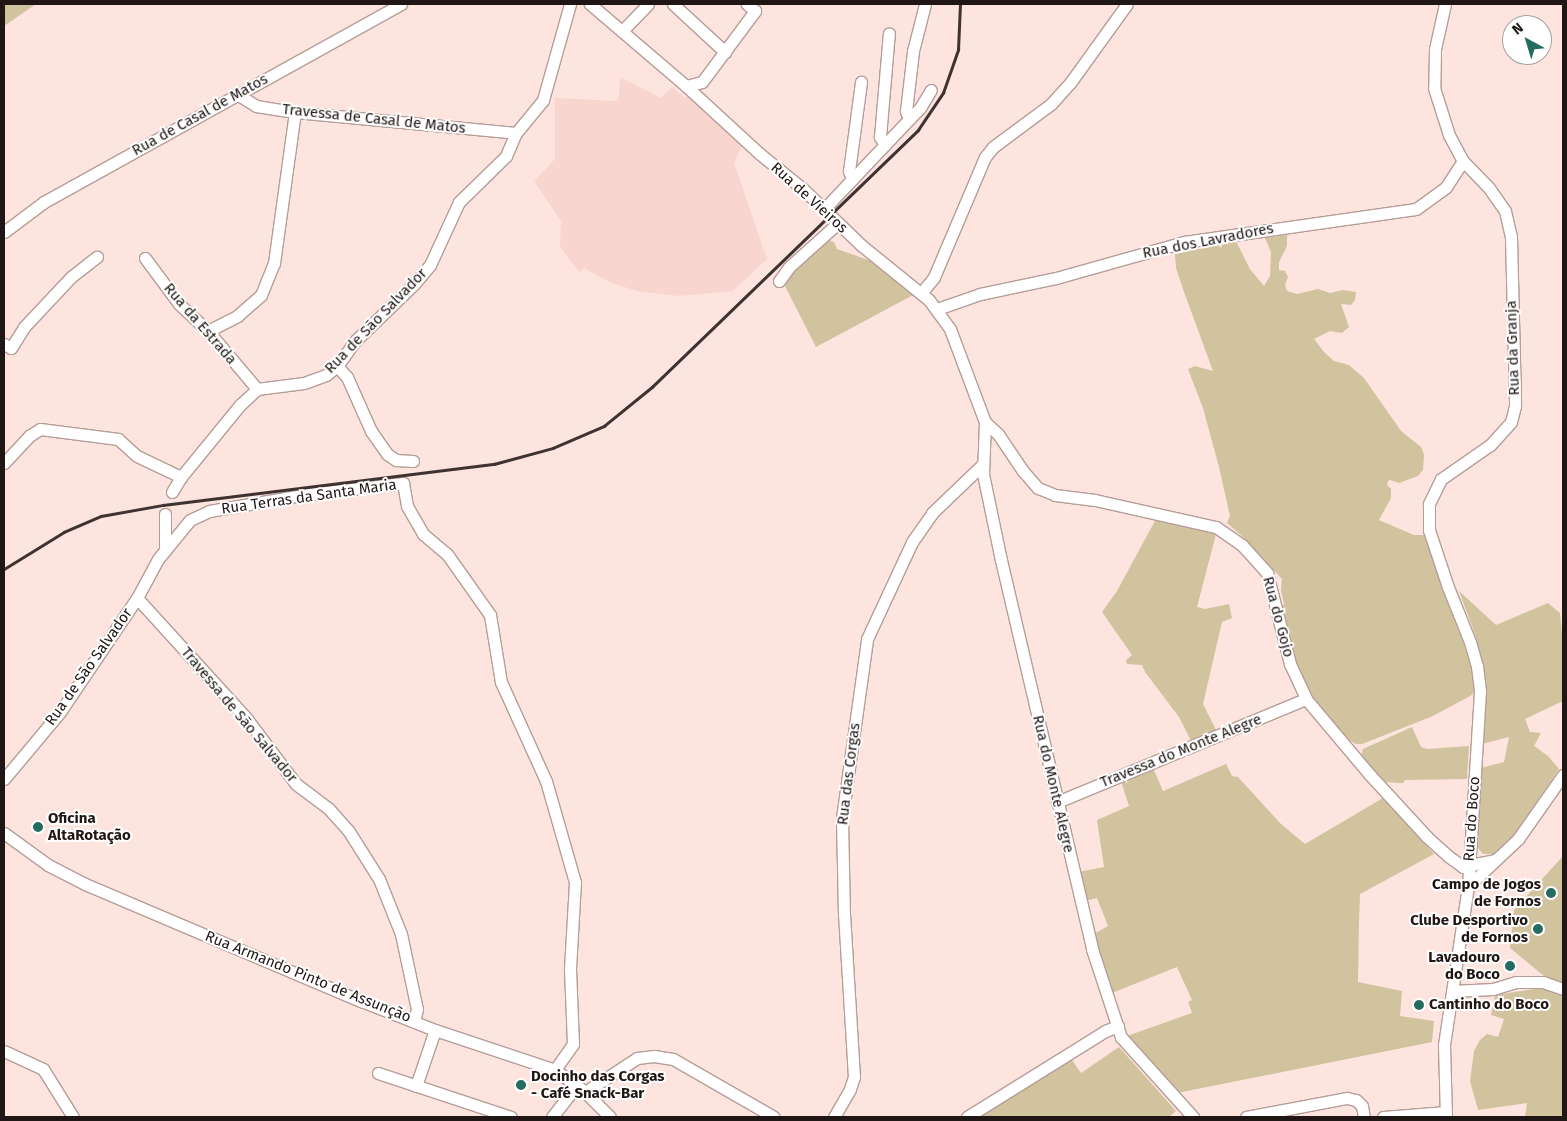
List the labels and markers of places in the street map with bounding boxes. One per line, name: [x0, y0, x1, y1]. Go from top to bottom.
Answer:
place label: Oficina AltaRotação: [48, 809, 131, 844]
marker: Oficina AltaRotação: [32, 821, 44, 833]
place label: Campo de Jogos de Fornos: [1432, 875, 1541, 910]
marker: Campo de Jogos de Fornos: [1545, 887, 1557, 899]
place label: Clube Desportivo de Fornos: [1410, 911, 1528, 946]
marker: Clube Desportivo de Fornos: [1532, 923, 1544, 935]
place label: Lavadouro do Boco: [1428, 948, 1500, 983]
marker: Lavadouro do Boco: [1504, 960, 1516, 972]
place label: Cantinho do Boco: [1429, 996, 1549, 1014]
marker: Cantinho do Boco: [1413, 999, 1425, 1011]
place label: Docinho das Corgas - Café Snack-Bar: [531, 1067, 665, 1102]
marker: Docinho das Corgas - Café Snack-Bar: [515, 1079, 527, 1091]

